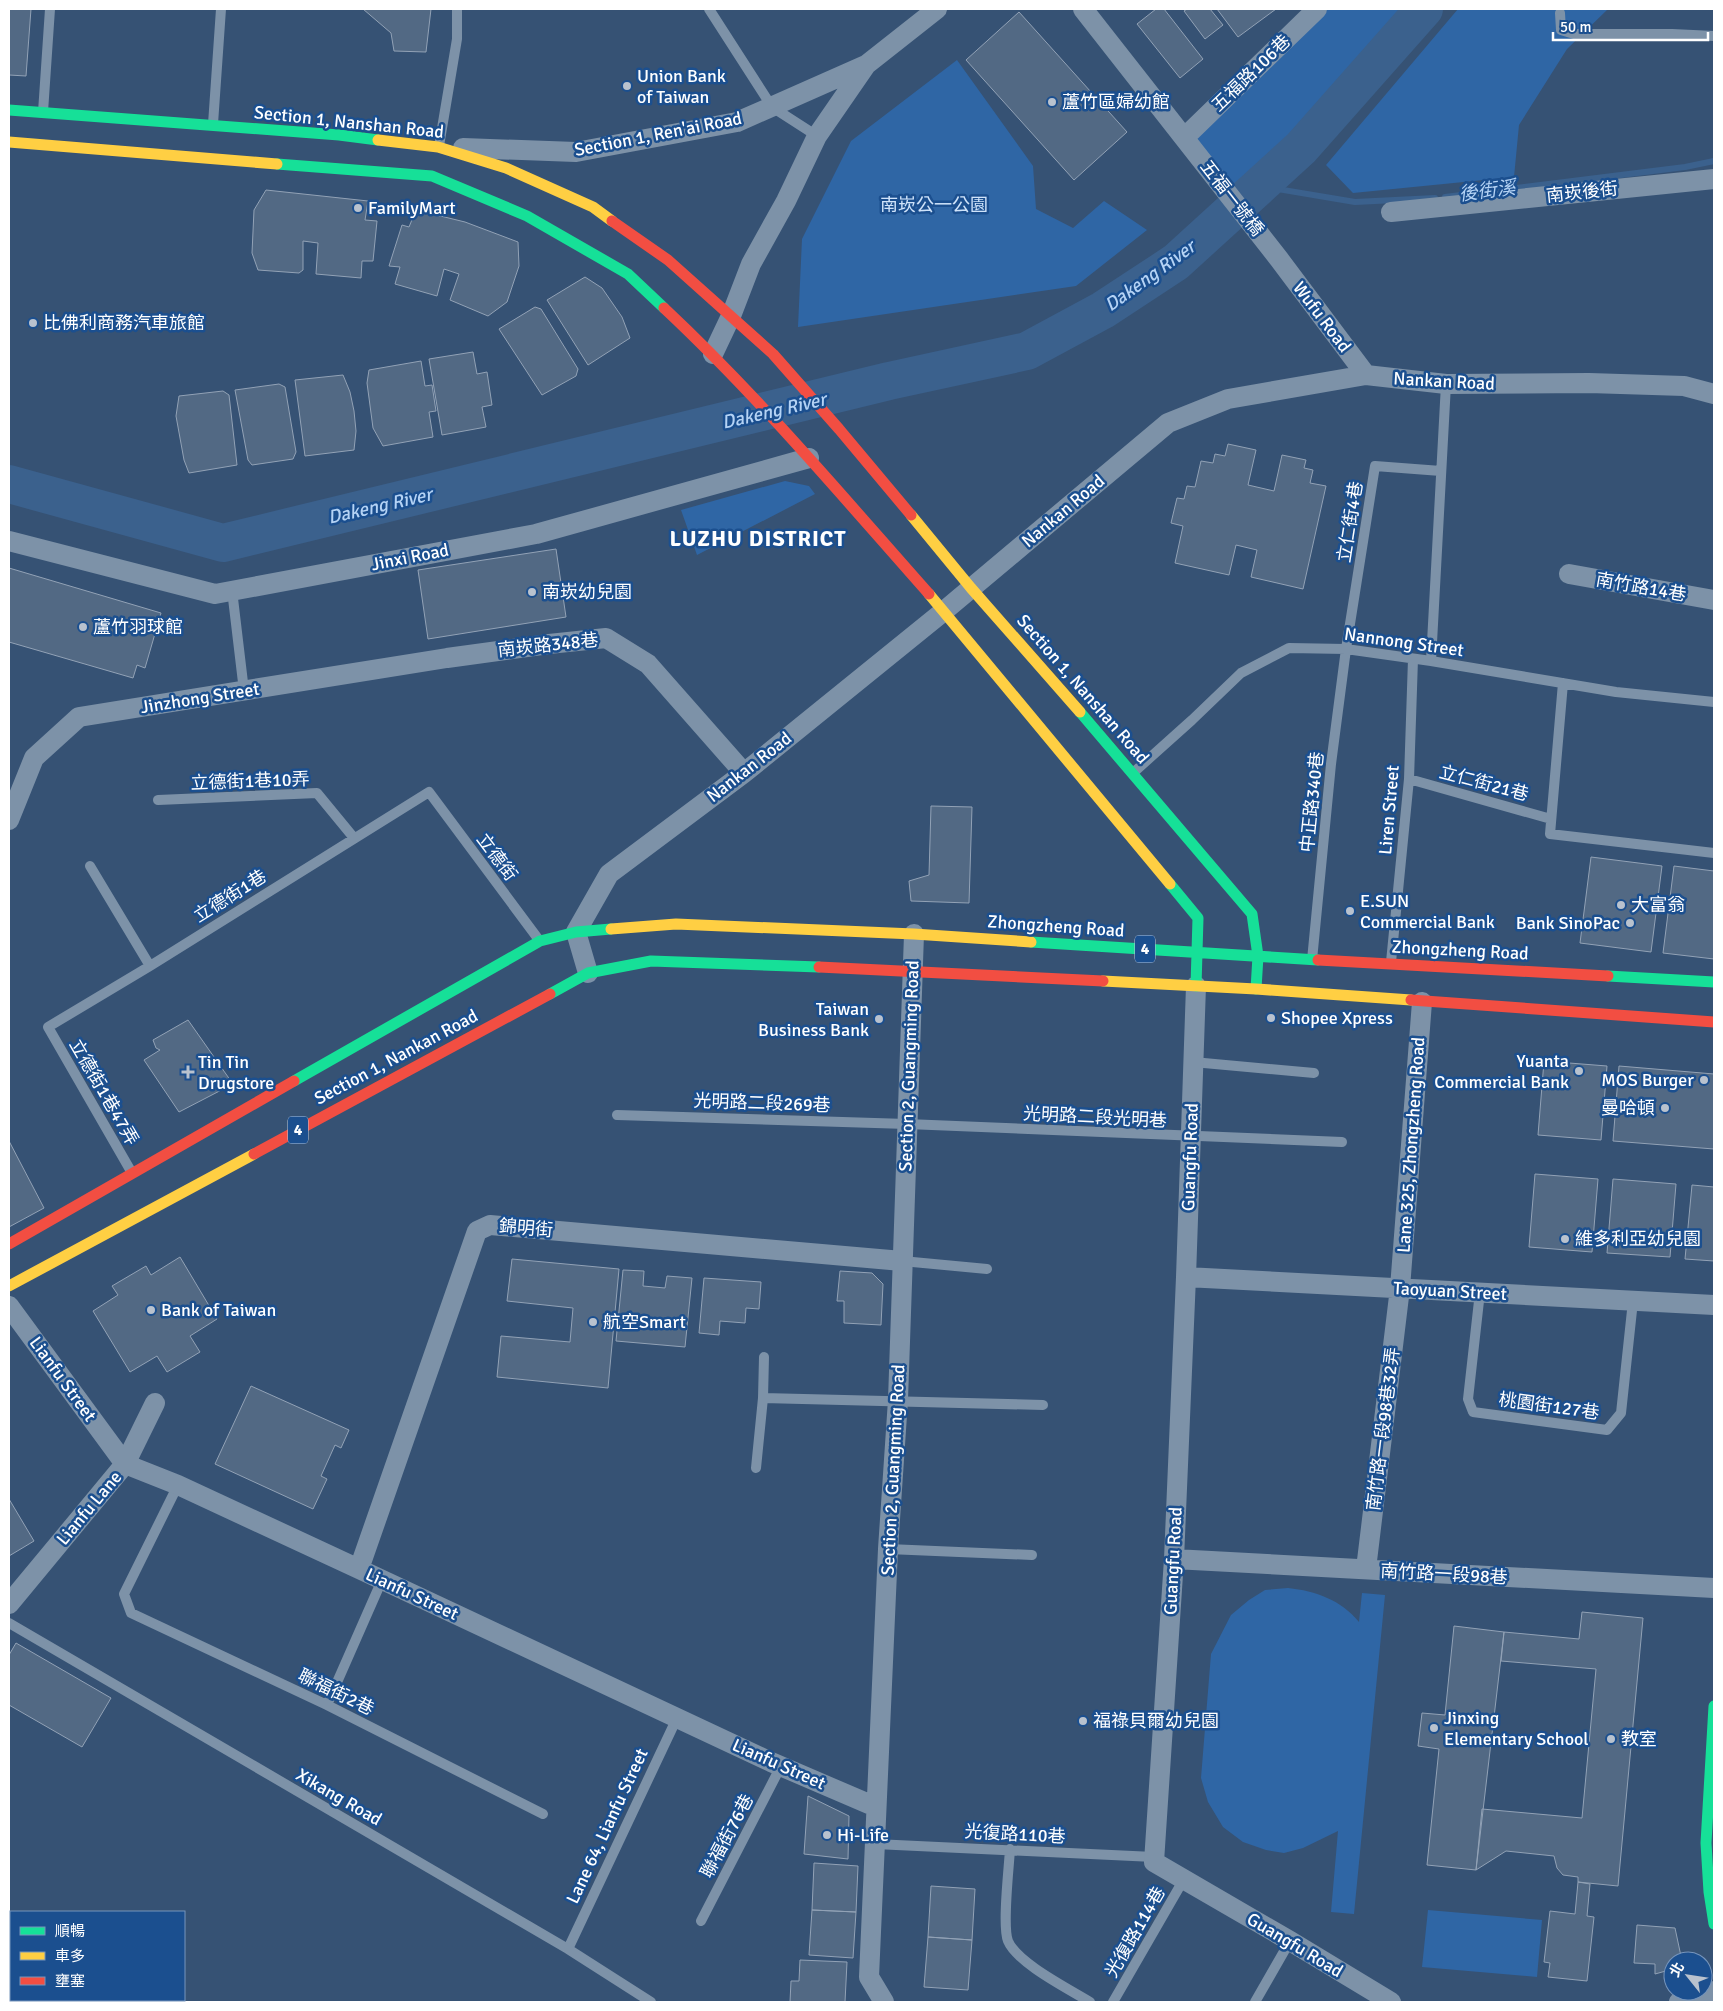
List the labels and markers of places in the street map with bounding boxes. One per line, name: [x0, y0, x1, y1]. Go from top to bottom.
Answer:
place label: Union Bank of Taiwan: [637, 65, 726, 108]
marker: Union Bank of Taiwan: [621, 80, 633, 92]
place label: 蘆竹區婦幼館: [1062, 91, 1170, 113]
marker: 蘆竹區婦幼館: [1046, 96, 1058, 108]
place label: FamilyMart: [368, 197, 456, 219]
marker: FamilyMart: [352, 202, 364, 214]
place label: 比佛利商務汽車旅館: [43, 312, 205, 334]
marker: 比佛利商務汽車旅館: [27, 317, 39, 329]
place label: 南崁幼兒園: [542, 581, 632, 603]
marker: 南崁幼兒園: [526, 586, 538, 598]
place label: 蘆竹羽球館: [93, 616, 183, 638]
marker: 蘆竹羽球館: [77, 621, 89, 633]
place label: E.SUN Commercial Bank: [1360, 890, 1495, 933]
place label: 大富翁: [1631, 894, 1685, 916]
marker: 大富翁: [1615, 899, 1627, 911]
marker: E.SUN Commercial Bank: [1344, 905, 1356, 917]
place label: Bank SinoPac: [1516, 912, 1620, 934]
marker: Bank SinoPac: [1624, 917, 1636, 929]
place label: Taiwan Business Bank: [758, 998, 869, 1041]
place label: Shopee Xpress: [1281, 1007, 1393, 1029]
marker: Shopee Xpress: [1265, 1012, 1277, 1024]
marker: Taiwan Business Bank: [873, 1013, 885, 1025]
place label: Yuanta Commercial Bank: [1434, 1050, 1569, 1093]
place label: Tin Tin Drugstore: [198, 1051, 274, 1094]
marker: Yuanta Commercial Bank: [1573, 1065, 1585, 1077]
marker: Tin Tin Drugstore: [182, 1066, 194, 1078]
place label: MOS Burger: [1601, 1069, 1694, 1091]
marker: MOS Burger: [1698, 1074, 1710, 1086]
place label: 曼哈頓: [1601, 1097, 1655, 1119]
marker: 曼哈頓: [1659, 1102, 1671, 1114]
place label: 維多利亞幼兒園: [1575, 1228, 1701, 1250]
marker: 維多利亞幼兒園: [1559, 1233, 1571, 1245]
place label: Bank of Taiwan: [161, 1299, 276, 1321]
marker: Bank of Taiwan: [145, 1304, 157, 1316]
place label: 航空Smart: [603, 1311, 686, 1333]
marker: 航空Smart: [587, 1316, 599, 1328]
place label: Jinxing Elementary School: [1444, 1707, 1589, 1750]
place label: 福祿貝爾幼兒園: [1093, 1710, 1219, 1732]
marker: 福祿貝爾幼兒園: [1077, 1715, 1089, 1727]
marker: Jinxing Elementary School: [1428, 1722, 1440, 1734]
place label: 教室: [1621, 1728, 1657, 1750]
marker: 教室: [1605, 1733, 1617, 1745]
place label: Hi-Life: [837, 1824, 889, 1846]
marker: Hi-Life: [821, 1829, 833, 1841]

